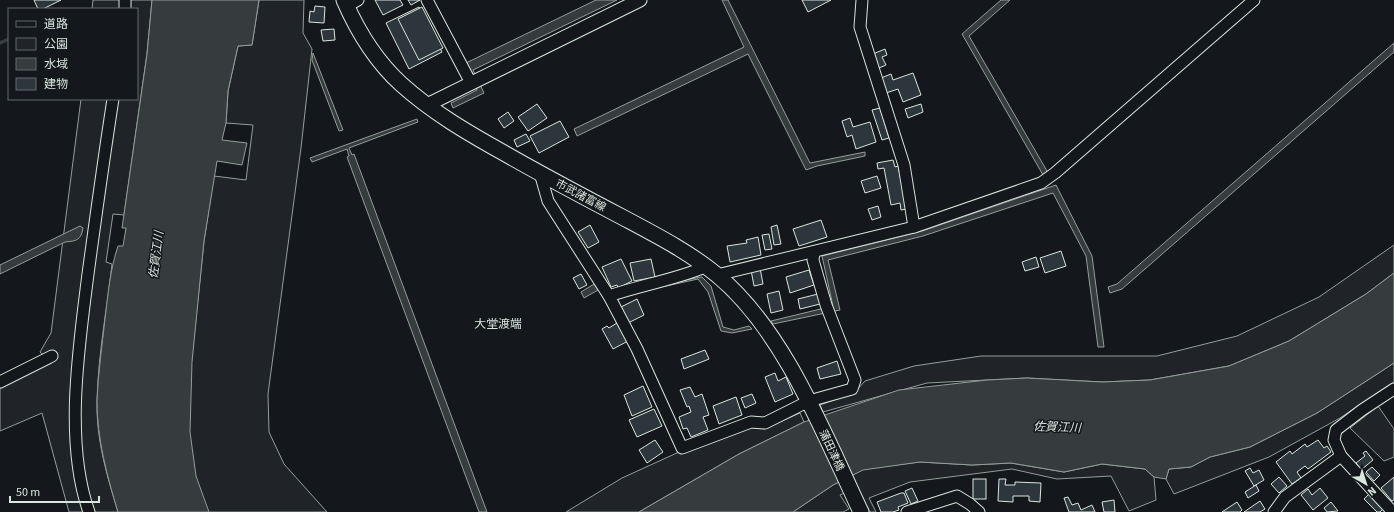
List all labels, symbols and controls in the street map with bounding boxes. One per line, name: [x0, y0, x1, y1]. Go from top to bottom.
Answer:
legend: [8, 8, 138, 100]
text: 道路: [44, 16, 68, 33]
text: 公園: [44, 36, 68, 53]
text: 水域: [44, 56, 68, 73]
text: 建物: [44, 76, 68, 93]
street label: 市武諸富線: [553, 176, 609, 215]
water label: 佐賀江川: [145, 228, 168, 280]
district label: 大堂渡端: [474, 316, 522, 333]
water label: 佐賀江川: [1033, 418, 1083, 437]
street label: 蒲田津橋: [815, 427, 848, 473]
north arrow: [1346, 464, 1386, 504]
scale bar: [10, 478, 99, 504]
text: N: [1364, 483, 1380, 500]
text: 50 m: [16, 484, 40, 501]

